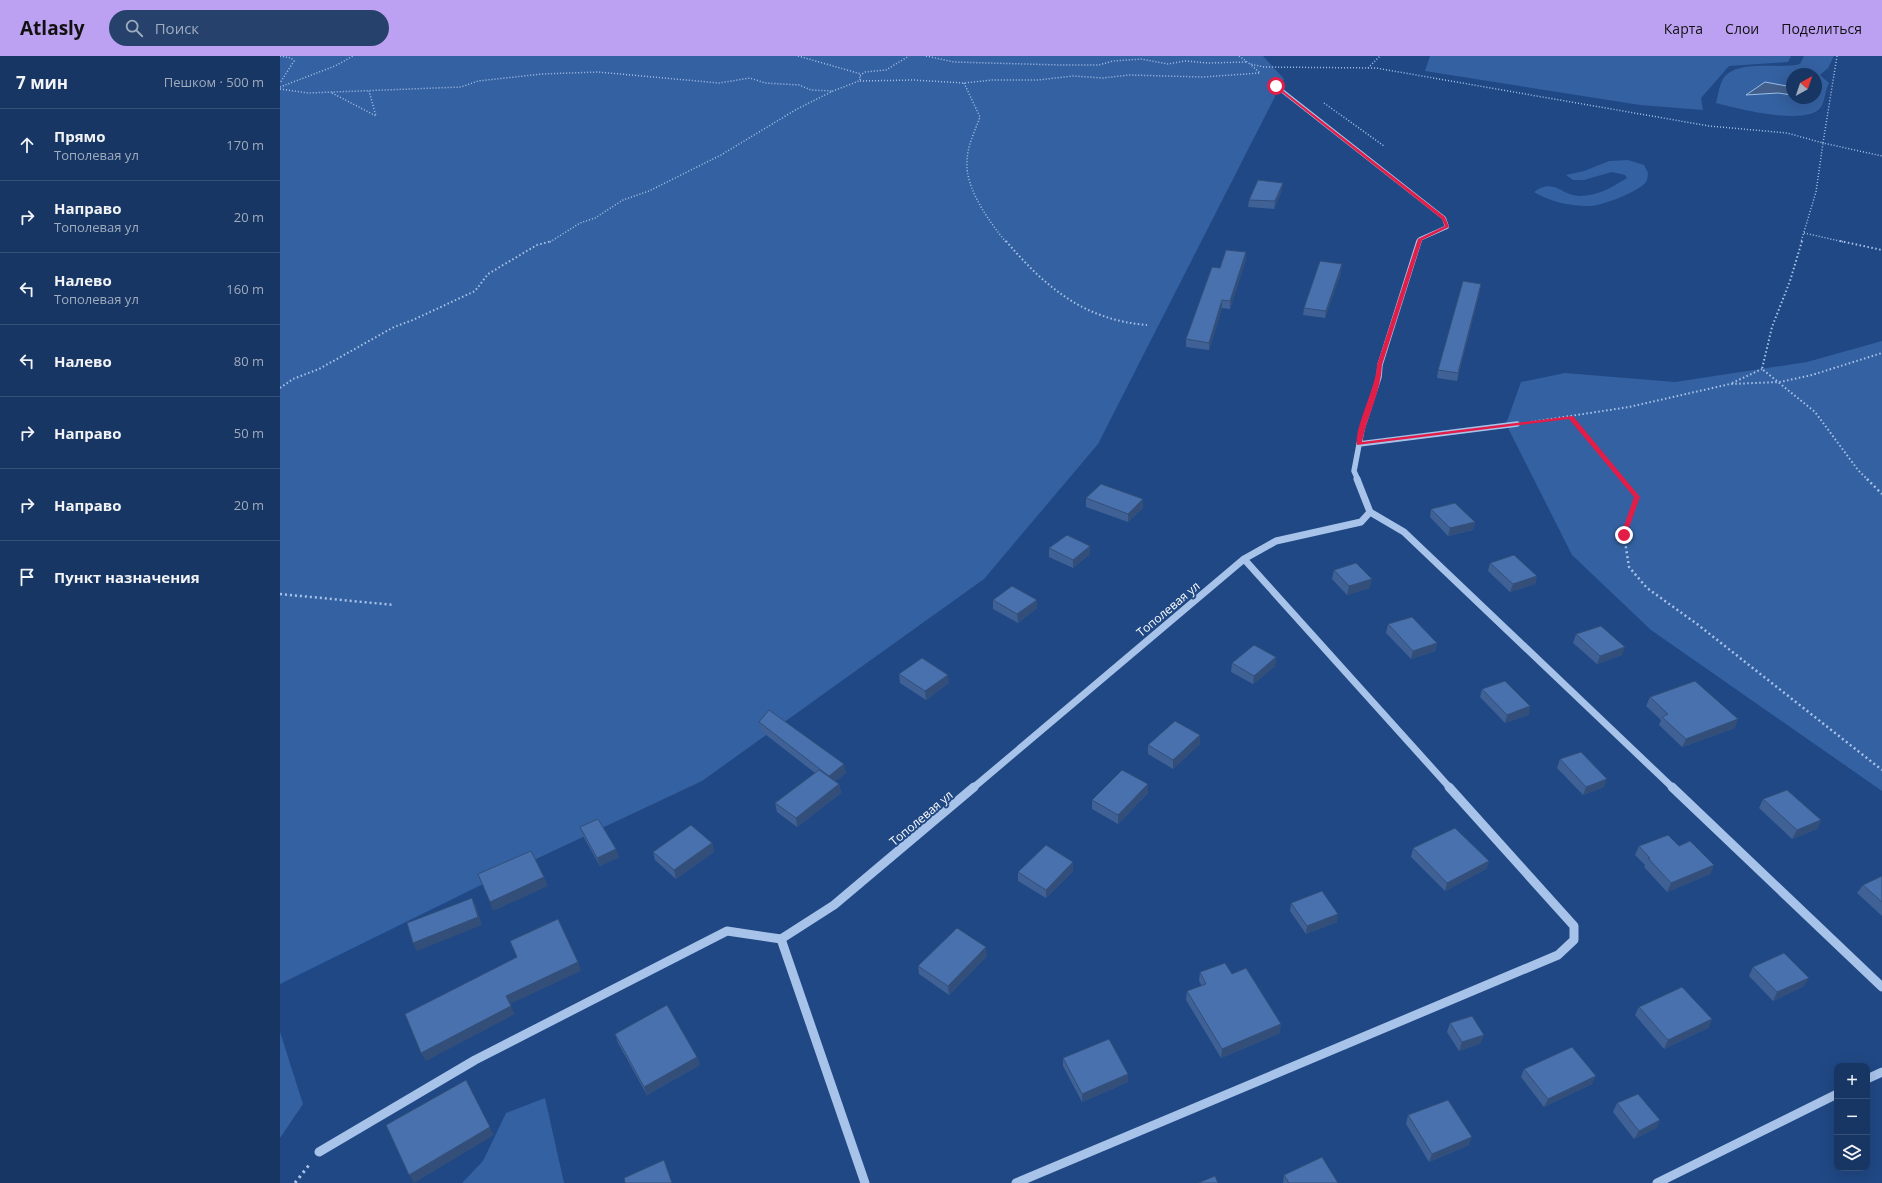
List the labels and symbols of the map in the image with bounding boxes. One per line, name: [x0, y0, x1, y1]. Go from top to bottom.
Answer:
north arrow: [1786, 68, 1822, 104]
route start: [1267, 77, 1285, 95]
route end: [1615, 526, 1633, 544]
street label: Тополевая ул: [1133, 577, 1203, 641]
street label: Тополевая ул: [886, 786, 956, 850]

